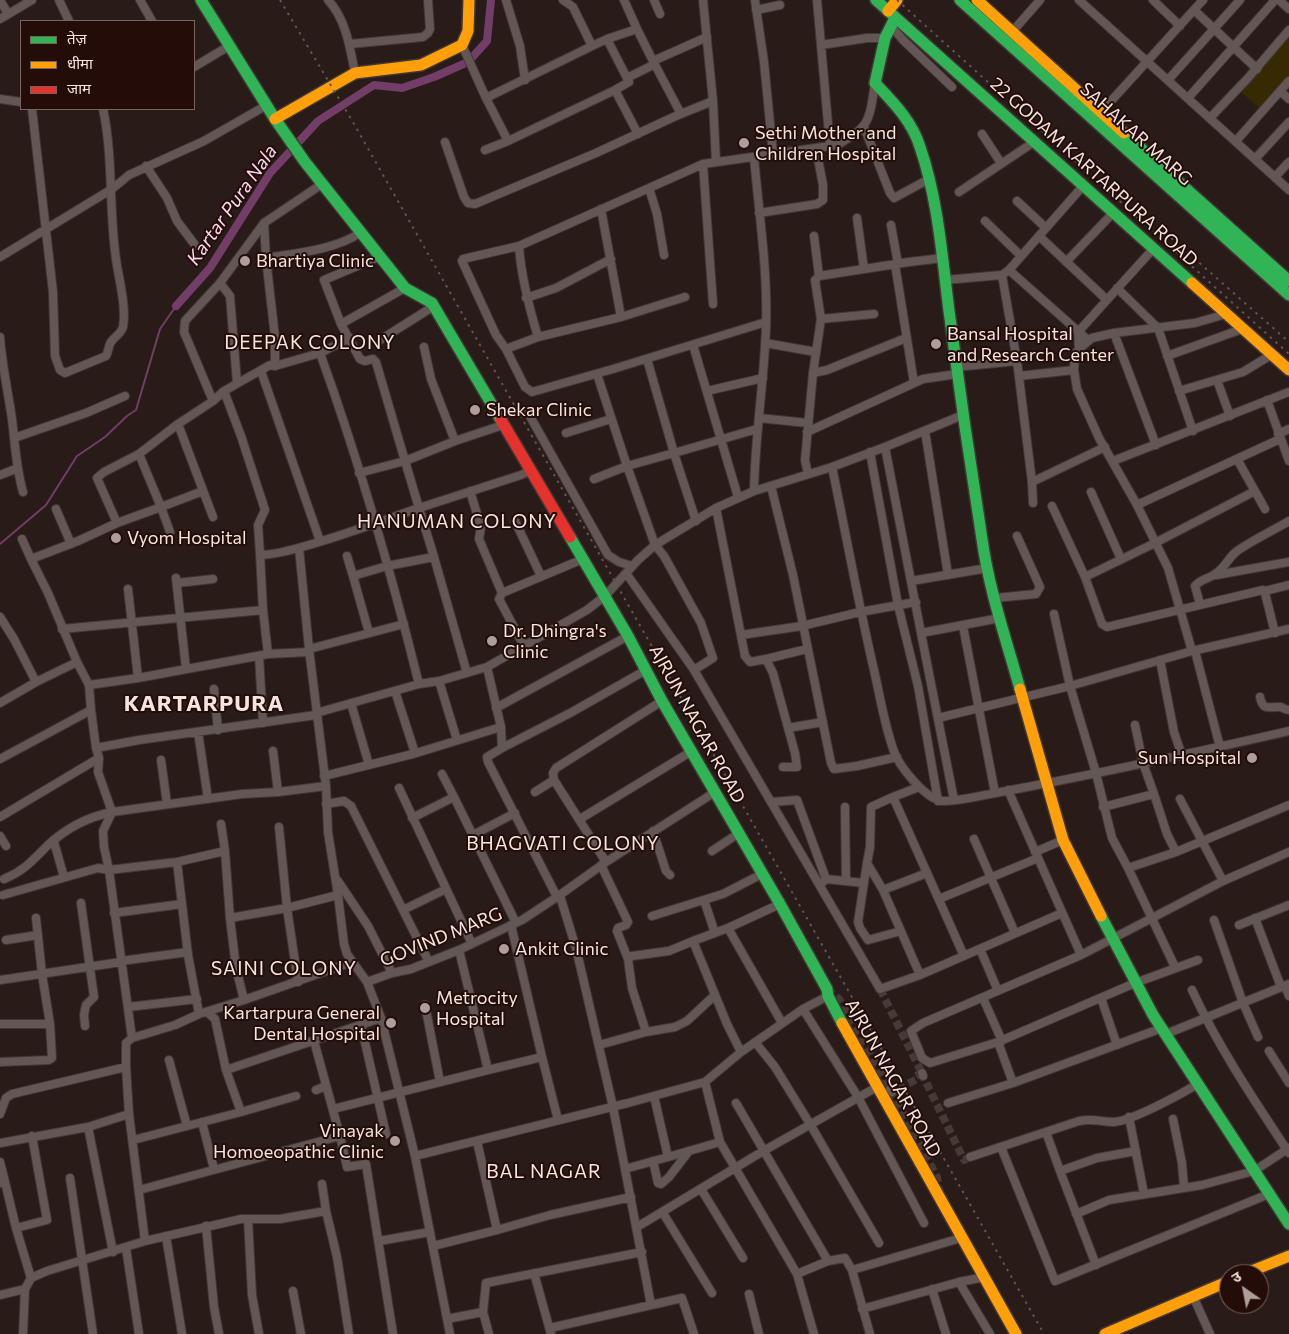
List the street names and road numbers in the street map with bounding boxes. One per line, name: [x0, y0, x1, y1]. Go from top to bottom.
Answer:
street label: 22 GODAM KARTARPURA ROAD: [986, 73, 1202, 271]
street label: SAHAKAR MARG: [1075, 78, 1197, 190]
street label: AJRUN NAGAR ROAD: [644, 641, 750, 807]
street label: GOVIND MARG: [377, 903, 505, 971]
street label: AJRUN NAGAR ROAD: [840, 995, 946, 1161]

